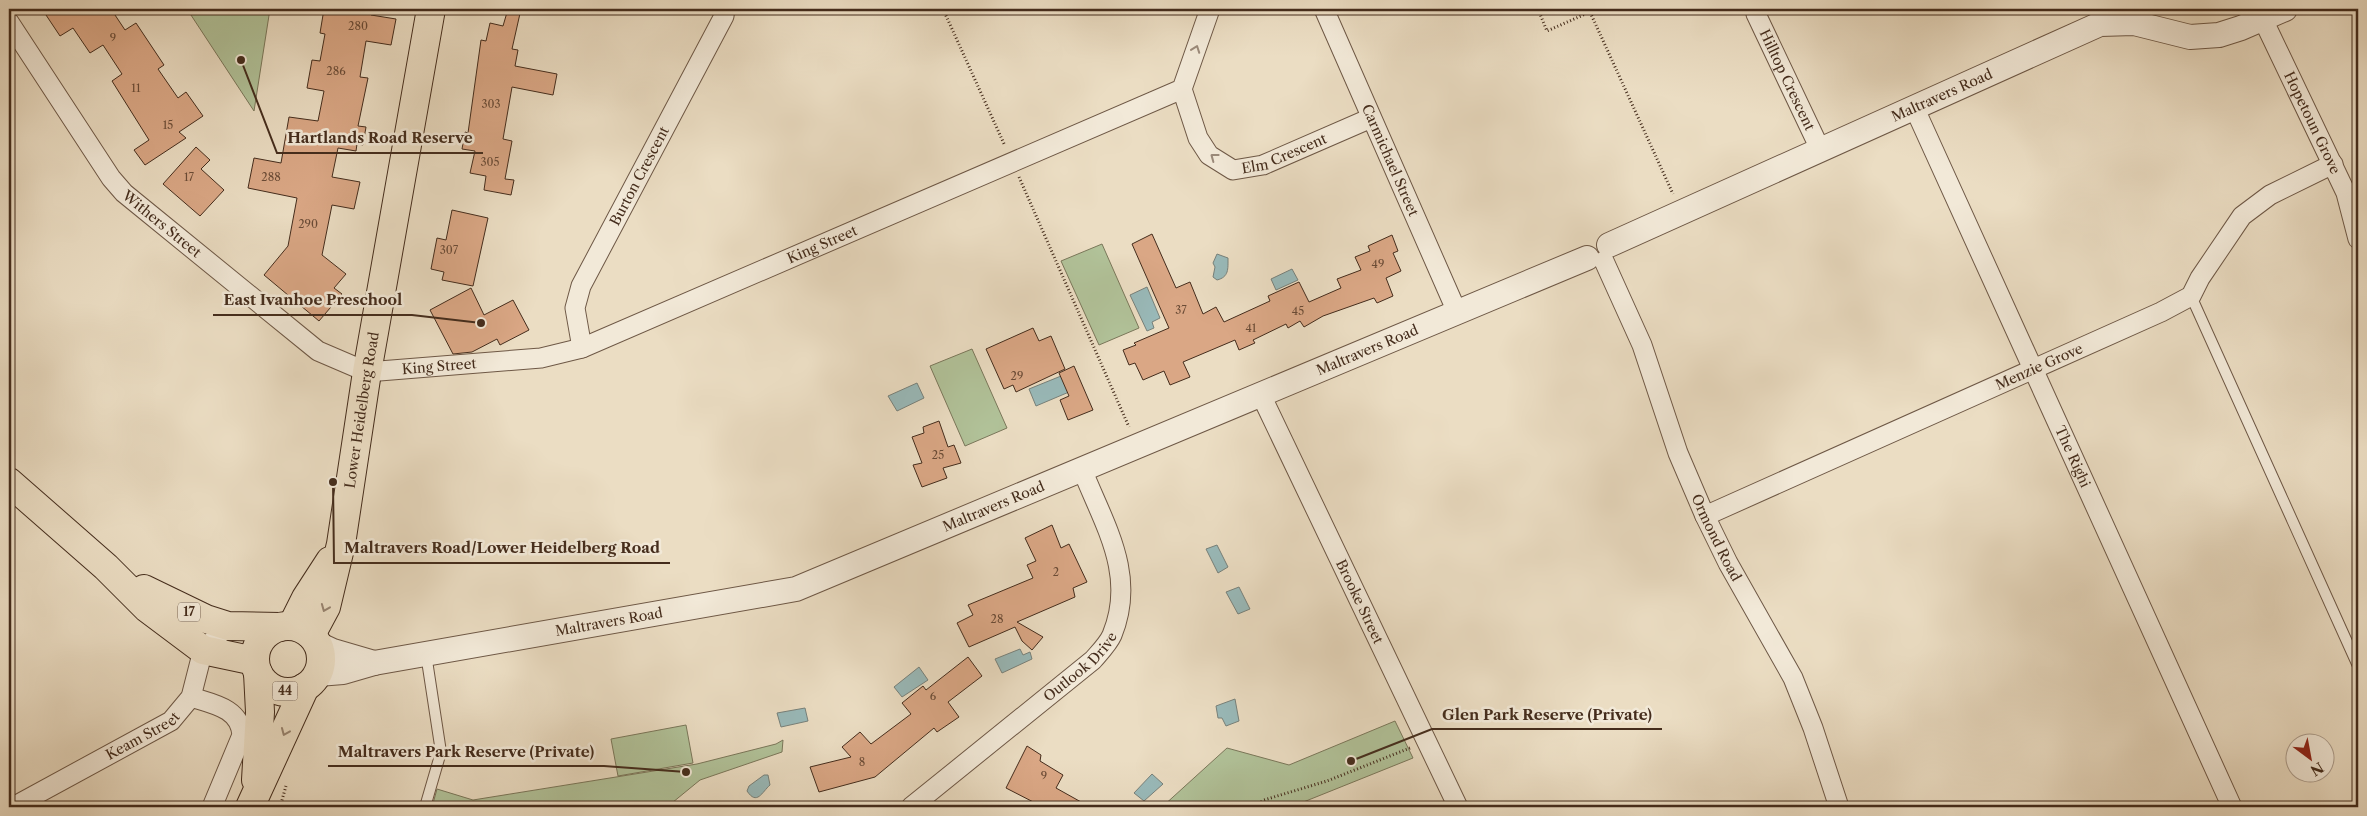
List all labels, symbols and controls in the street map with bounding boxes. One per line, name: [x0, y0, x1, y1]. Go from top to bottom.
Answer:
house number: 280: [348, 19, 368, 33]
street label: Hilltop Crescent: [1756, 26, 1819, 133]
house number: 9: [110, 31, 116, 45]
one-way arrow: [1190, 45, 1200, 54]
house number: 286: [326, 64, 346, 78]
street label: Maltravers Road: [1889, 64, 1996, 126]
street label: Hopetoun Grove: [2280, 68, 2345, 177]
house number: 11: [131, 81, 141, 95]
house number: 303: [481, 97, 501, 111]
street label: Carmichael Street: [1358, 101, 1423, 219]
house number: 15: [163, 118, 173, 132]
callout: Hartlands Road Reserve: [277, 123, 483, 153]
street label: Burton Crescent: [606, 123, 673, 229]
text: Hartlands Road Reserve: [287, 128, 473, 147]
street label: Elm Crescent: [1240, 129, 1329, 177]
one-way arrow: [1210, 154, 1220, 163]
house number: 305: [480, 155, 500, 169]
house number: 17: [184, 170, 195, 184]
house number: 288: [261, 170, 281, 184]
street label: Withers Street: [118, 186, 205, 261]
house number: 290: [298, 217, 318, 231]
street label: King Street: [784, 221, 860, 267]
house number: 307: [440, 243, 459, 257]
house number: 49: [1372, 257, 1384, 271]
callout: East Ivanhoe Preschool: [213, 285, 412, 315]
text: East Ivanhoe Preschool: [224, 290, 402, 309]
house number: 37: [1175, 303, 1187, 317]
house number: 45: [1292, 304, 1304, 318]
street label: Maltravers Road: [1314, 320, 1421, 379]
house number: 41: [1246, 321, 1257, 335]
street label: Lower Heidelberg Road: [341, 330, 383, 490]
street label: Menzie Grove: [1993, 339, 2086, 394]
street label: King Street: [401, 354, 477, 378]
house number: 29: [1011, 369, 1023, 383]
street label: The Righi: [2051, 423, 2095, 490]
house number: 25: [932, 448, 944, 462]
street label: Maltravers Road: [940, 477, 1048, 536]
street label: Ormond Road: [1688, 491, 1746, 585]
callout: Maltravers Road/Lower Heidelberg Road: [334, 533, 670, 563]
text: Maltravers Road/Lower Heidelberg Road: [344, 538, 660, 557]
street label: Brooke Street: [1332, 556, 1388, 647]
house number: 2: [1053, 565, 1059, 579]
road number: 17: [178, 602, 200, 622]
one-way arrow: [320, 603, 331, 612]
street label: Maltravers Road: [554, 603, 665, 640]
house number: 28: [991, 612, 1003, 626]
street label: Outlook Drive: [1040, 629, 1121, 705]
road number: 44: [272, 681, 298, 700]
house number: 6: [930, 689, 937, 703]
callout: Glen Park Reserve (Private): [1432, 699, 1662, 729]
text: Glen Park Reserve (Private): [1442, 705, 1652, 724]
street label: Keam Street: [103, 708, 184, 764]
one-way arrow: [281, 727, 292, 736]
north arrow: [2284, 734, 2334, 784]
callout: Maltravers Park Reserve (Private): [328, 736, 604, 766]
text: Maltravers Park Reserve (Private): [338, 742, 594, 761]
house number: 8: [859, 755, 865, 769]
text: N: [2307, 758, 2327, 780]
house number: 9: [1041, 769, 1047, 783]

